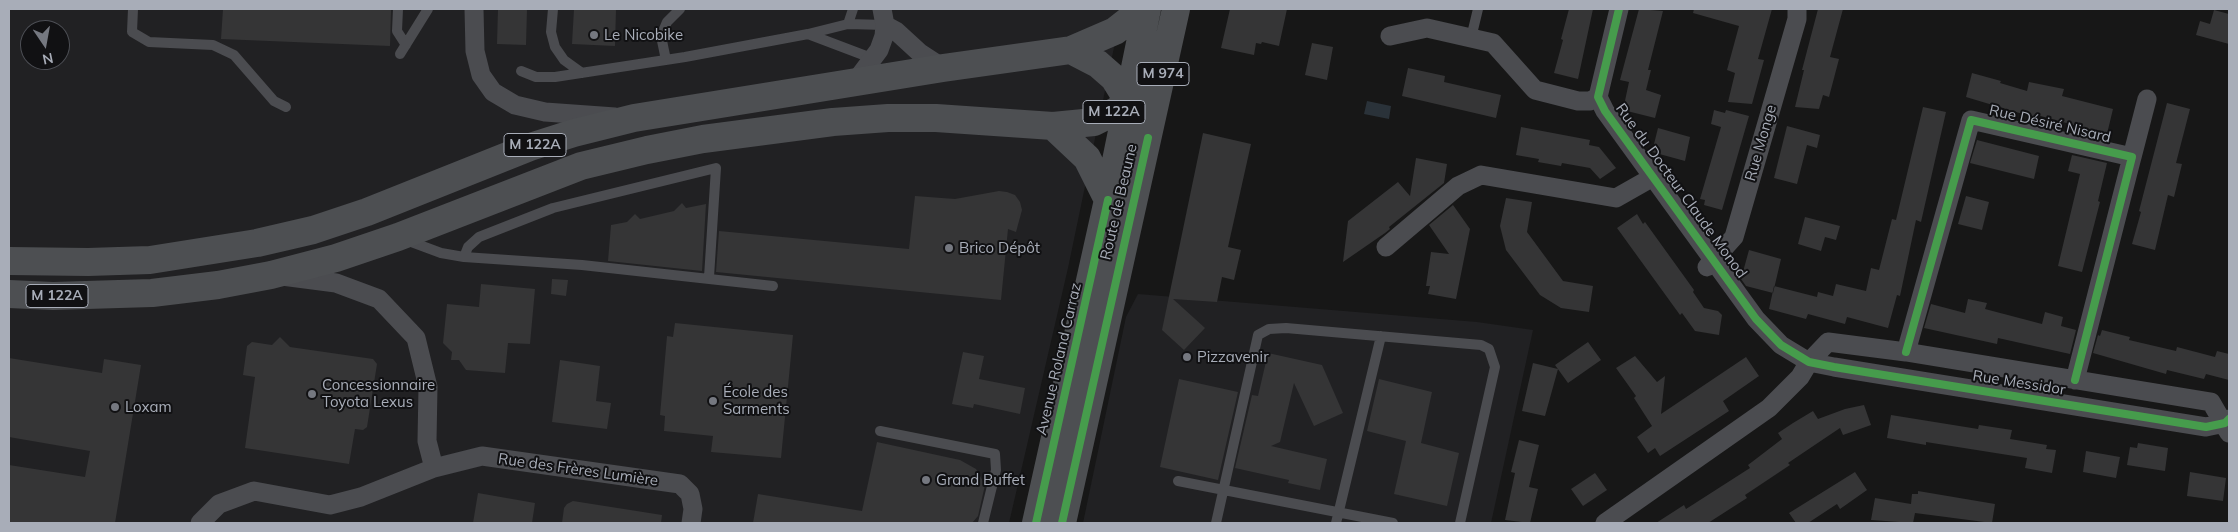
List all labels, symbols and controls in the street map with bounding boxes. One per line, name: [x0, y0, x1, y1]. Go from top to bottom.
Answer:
north arrow: [20, 20, 70, 70]
place label: Le Nicobike: [604, 26, 683, 44]
marker: Le Nicobike: [588, 29, 600, 41]
text: N: [41, 49, 55, 69]
road number: M 974: [1137, 62, 1189, 86]
road number: M 122A: [1083, 100, 1145, 124]
street label: Rue du Docteur Claude Monod: [1612, 100, 1750, 282]
street label: Rue Désiré Nisard: [1987, 101, 2113, 147]
street label: Rue Monge: [1742, 103, 1780, 183]
road number: M 122A: [504, 134, 566, 156]
street label: Route de Beaune: [1097, 142, 1141, 262]
place label: Brico Dépôt: [959, 239, 1040, 257]
marker: Brico Dépôt: [943, 242, 955, 254]
street label: Avenue Roland Carraz: [1033, 281, 1085, 437]
road number: M 122A: [26, 284, 88, 308]
place label: Pizzavenir: [1197, 348, 1269, 366]
marker: Pizzavenir: [1181, 351, 1193, 363]
street label: Rue Messidor: [1971, 367, 2067, 399]
place label: Concessionnaire Toyota Lexus: [322, 376, 435, 411]
place label: École des Sarments: [723, 383, 790, 418]
marker: Concessionnaire Toyota Lexus: [306, 388, 318, 400]
marker: École des Sarments: [707, 395, 719, 407]
place label: Loxam: [125, 398, 172, 416]
marker: Loxam: [109, 401, 121, 413]
street label: Rue des Frères Lumière: [497, 450, 659, 490]
place label: Grand Buffet: [936, 471, 1025, 489]
marker: Grand Buffet: [920, 474, 932, 486]

